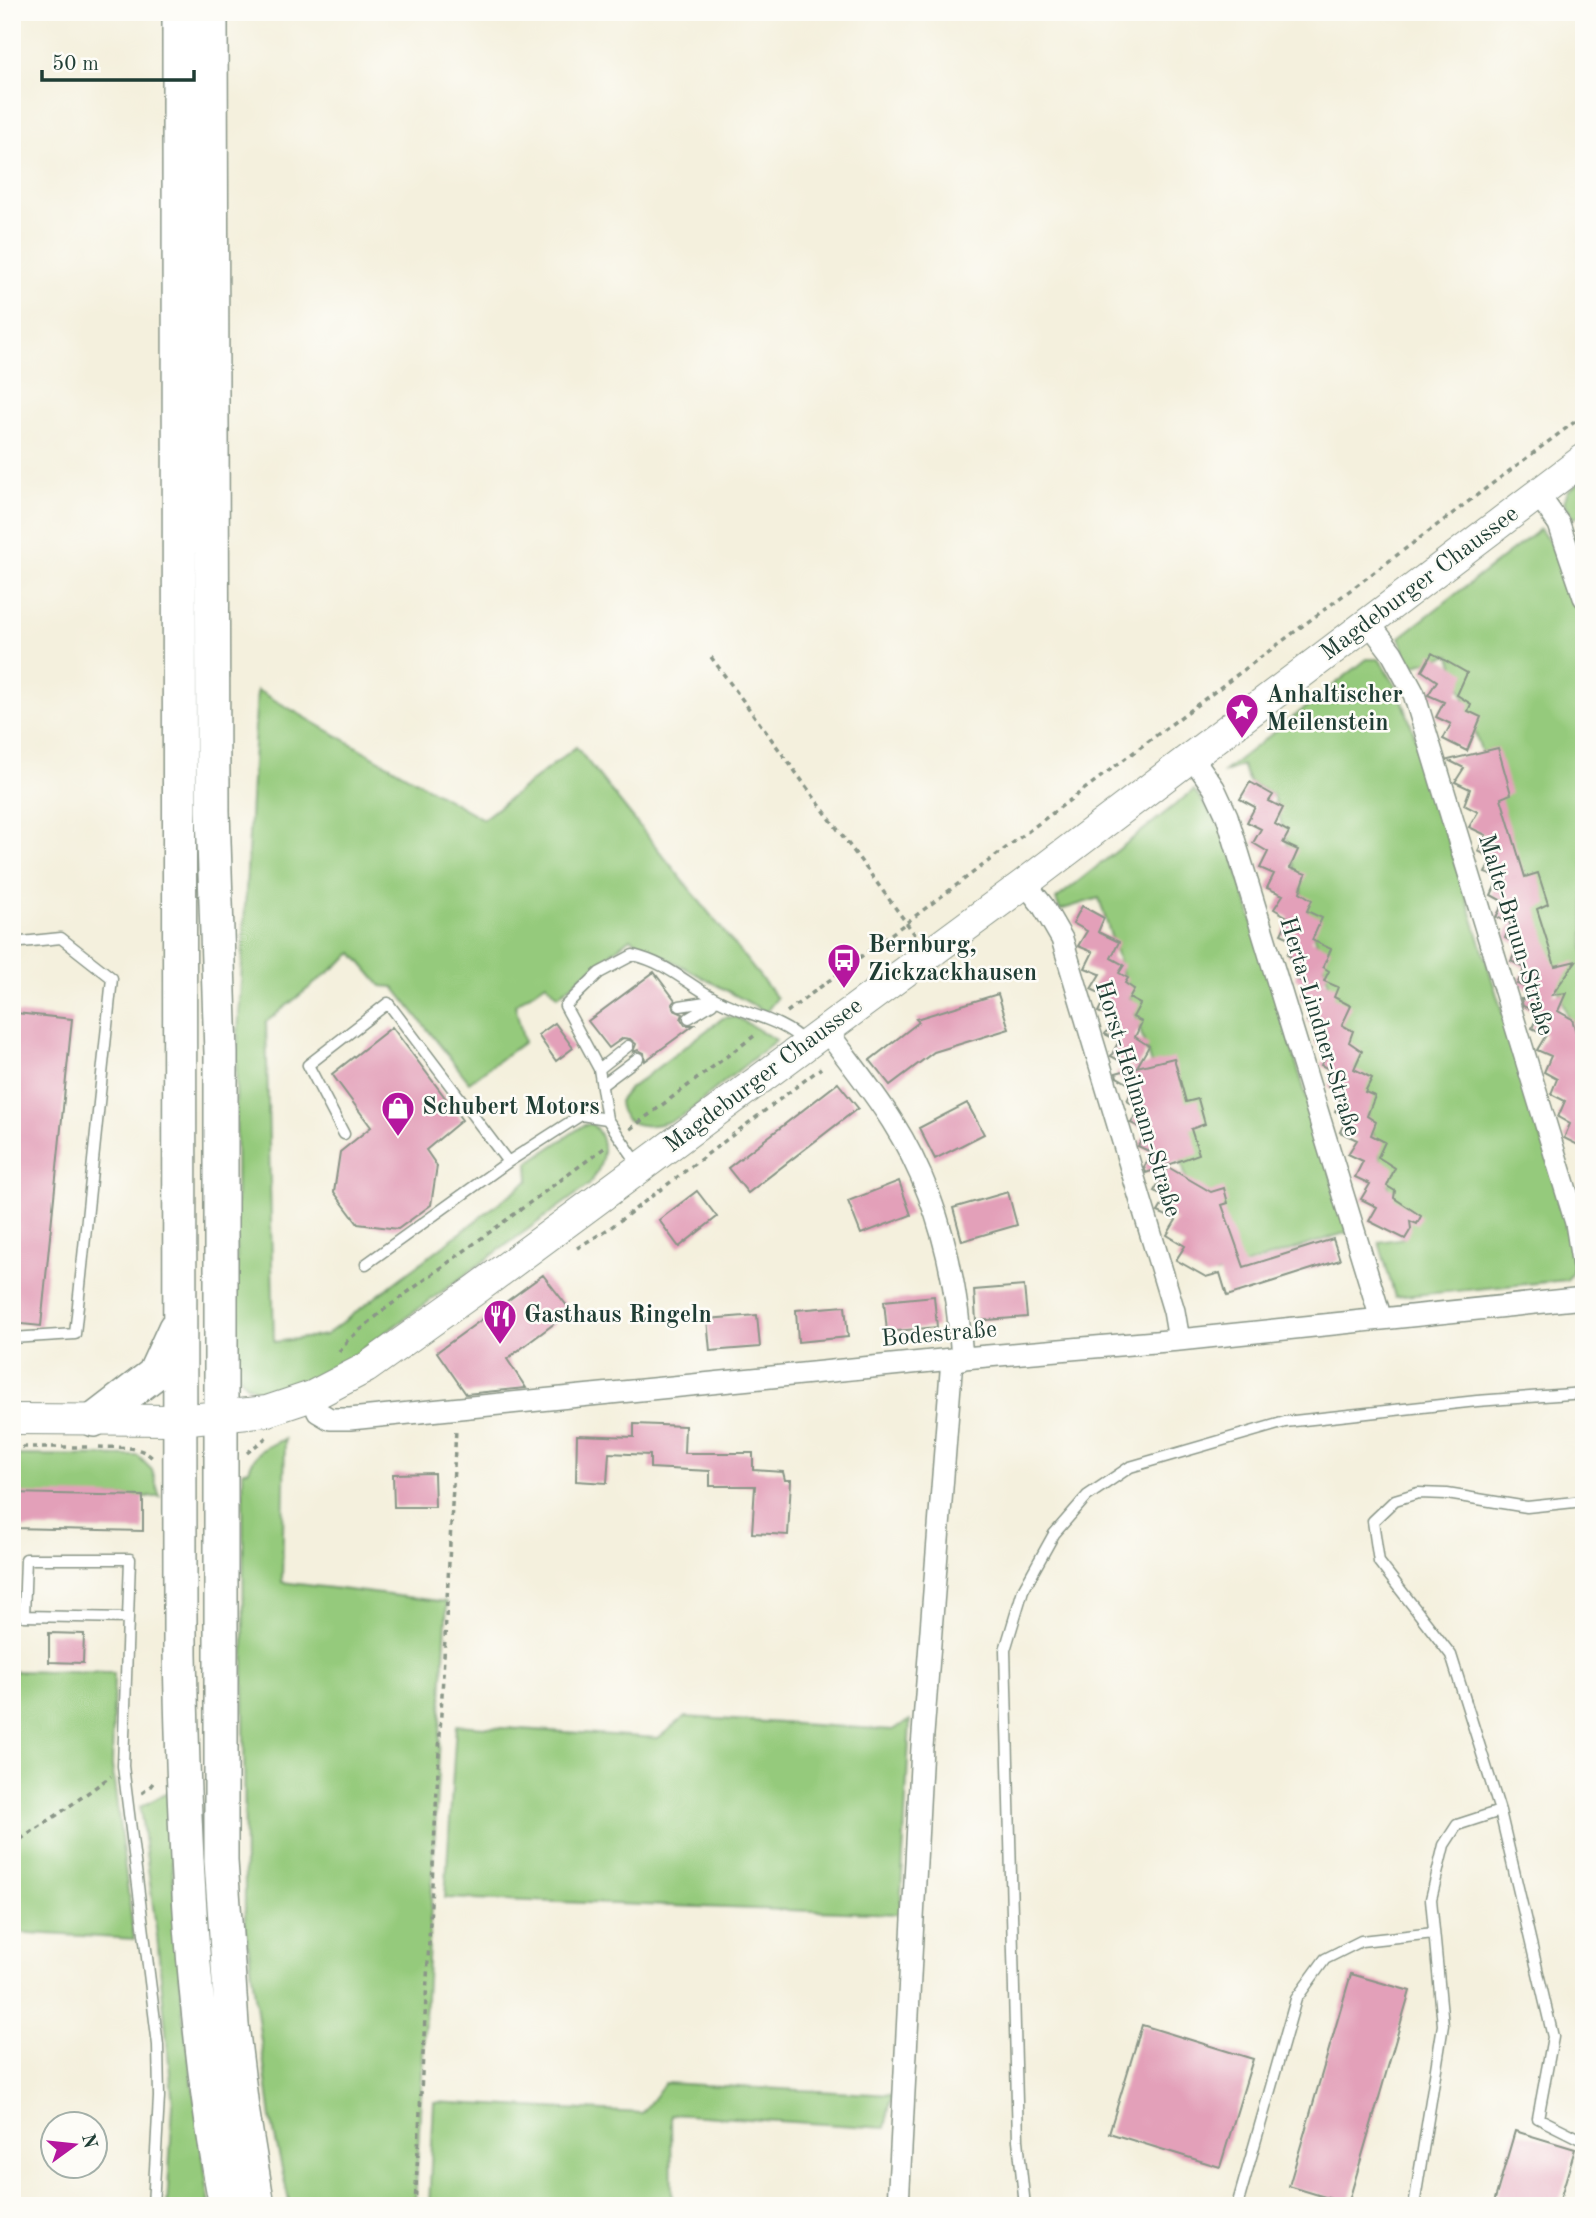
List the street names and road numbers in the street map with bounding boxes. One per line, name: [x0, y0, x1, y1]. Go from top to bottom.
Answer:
street label: Magdeburger Chaussee: [1317, 502, 1523, 666]
street label: Malte-Bruun-Straße: [1473, 831, 1557, 1039]
street label: Herta-Lindner-Straße: [1274, 914, 1364, 1140]
street label: Horst-Heilmann-Straße: [1090, 978, 1184, 1220]
street label: Magdeburger Chaussee: [661, 994, 867, 1158]
street label: Bodestraße: [880, 1318, 998, 1352]

